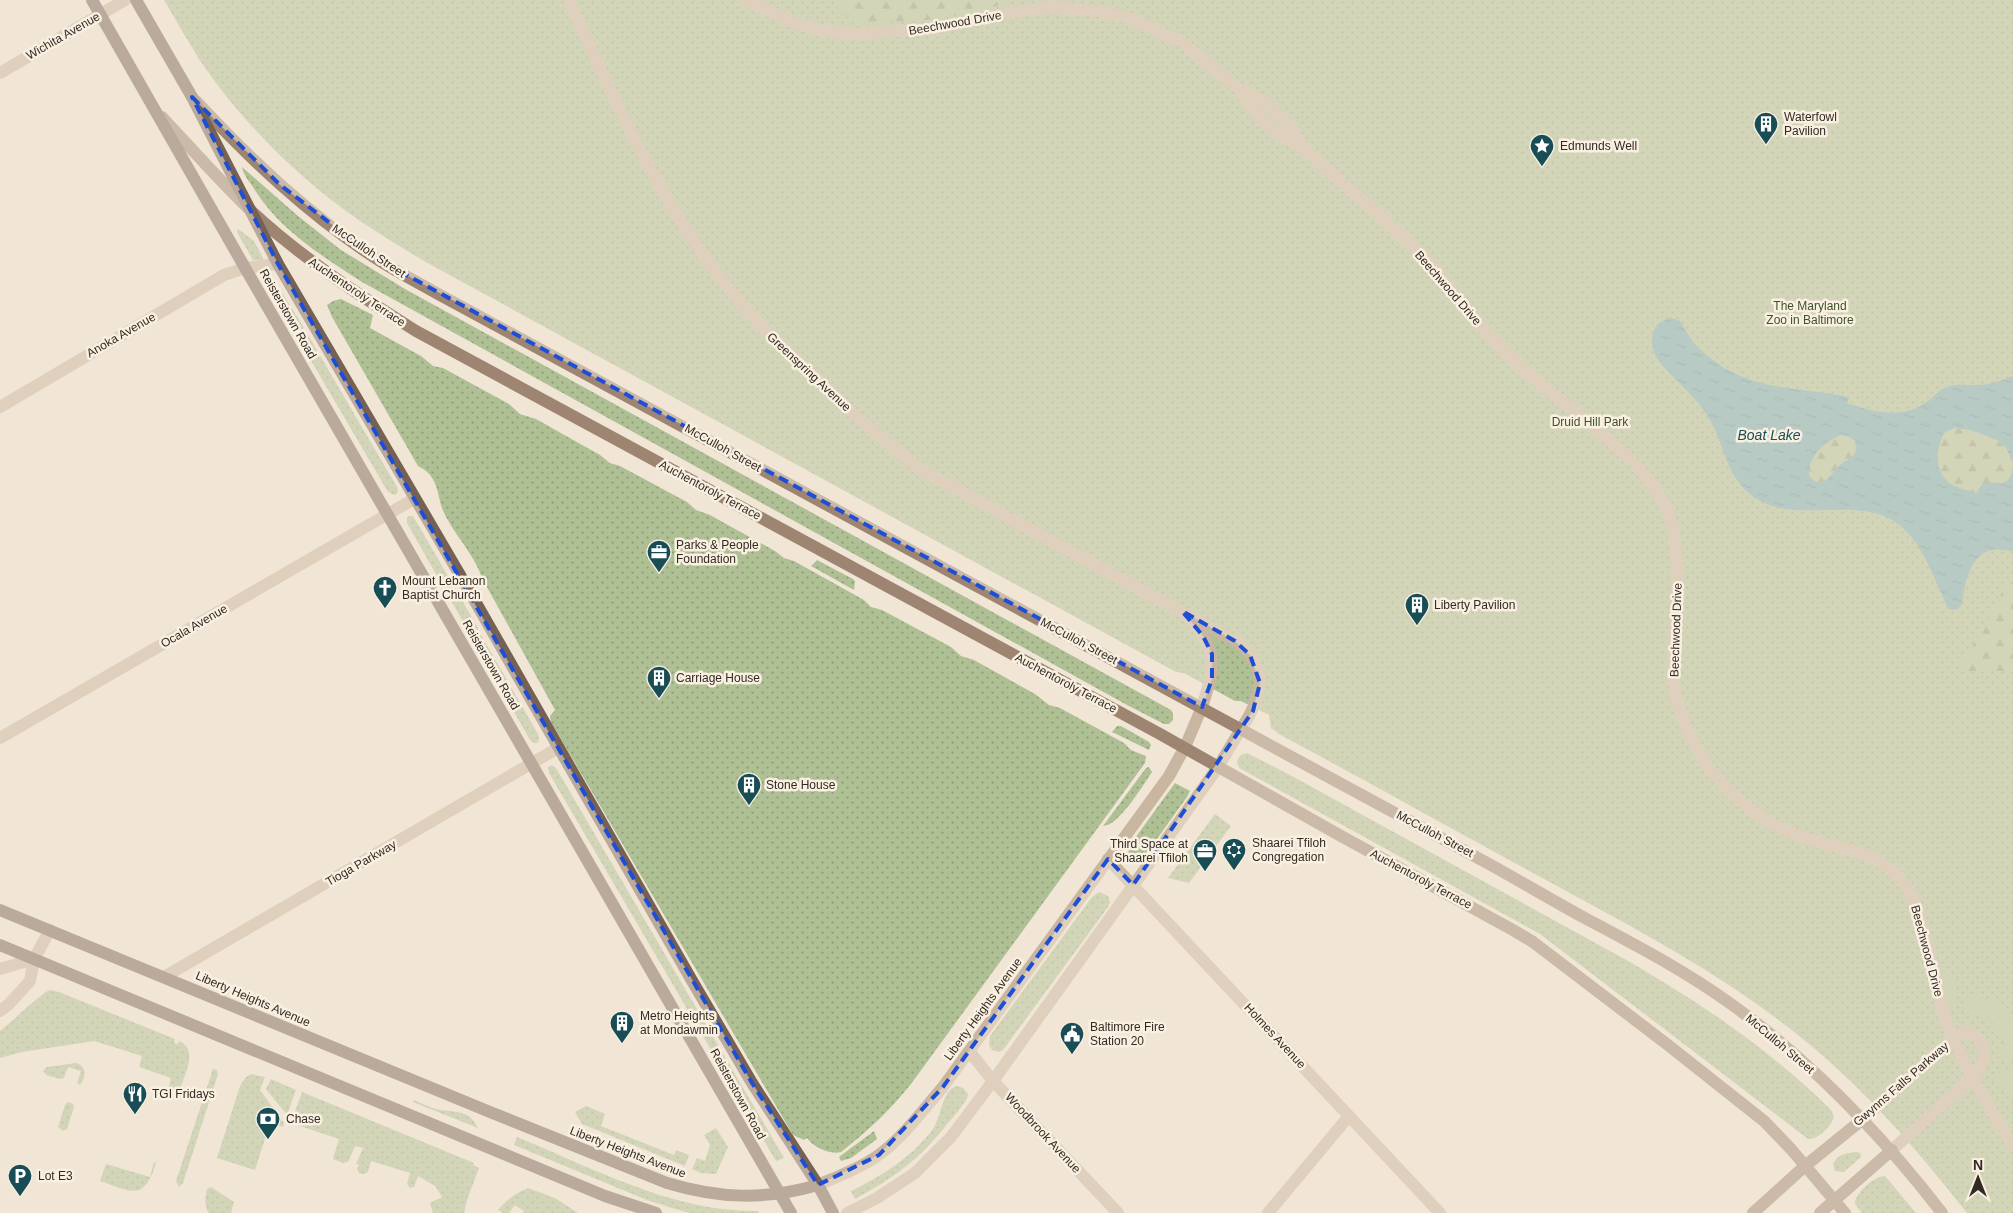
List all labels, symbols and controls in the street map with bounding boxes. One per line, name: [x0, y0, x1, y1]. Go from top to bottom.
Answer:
street label: Beechwood Drive: [907, 8, 1003, 38]
street label: Wichita Avenue: [24, 9, 103, 63]
place label: Waterfowl Pavilion: [1784, 110, 1837, 138]
building icon: Waterfowl Pavilion: [1753, 111, 1779, 145]
place icon: Edmunds Well: [1529, 133, 1555, 167]
place label: Edmunds Well: [1560, 139, 1637, 153]
street label: McCulloh Street: [330, 221, 409, 281]
street label: Beechwood Drive: [1412, 248, 1484, 328]
street label: Auchentoroly Terrace: [306, 255, 408, 330]
street label: Reisterstown Road: [257, 267, 319, 361]
park label: The Maryland Zoo in Baltimore: [1766, 299, 1854, 327]
street label: Anoka Avenue: [84, 309, 158, 360]
street label: Greenspring Avenue: [764, 330, 854, 415]
park label: Druid Hill Park: [1552, 415, 1629, 429]
street label: McCulloh Street: [682, 421, 764, 475]
water label: Boat Lake: [1737, 427, 1801, 443]
street label: Auchentoroly Terrace: [657, 457, 764, 523]
place label: Parks & People Foundation: [676, 538, 759, 566]
office icon: Parks & People Foundation: [646, 539, 672, 573]
place label: Mount Lebanon Baptist Church: [402, 574, 485, 602]
church icon: Mount Lebanon Baptist Church: [372, 575, 398, 609]
street label: Beechwood Drive: [1667, 582, 1685, 677]
building icon: Liberty Pavilion: [1404, 592, 1430, 626]
place label: Liberty Pavilion: [1434, 598, 1515, 612]
street label: Ocala Avenue: [158, 601, 230, 651]
street label: McCulloh Street: [1038, 615, 1121, 668]
street label: Reisterstown Road: [460, 618, 522, 712]
street label: Auchentoroly Terrace: [1013, 650, 1120, 716]
building icon: Carriage House: [646, 665, 672, 699]
place label: Carriage House: [676, 671, 760, 685]
building icon: Stone House: [736, 772, 762, 806]
place label: Stone House: [766, 778, 836, 792]
street label: McCulloh Street: [1394, 808, 1477, 861]
place label: Shaarei Tfiloh Congregation: [1252, 836, 1326, 864]
street label: Tioga Parkway: [323, 837, 399, 889]
place label: Third Space at Shaarei Tfiloh: [1110, 837, 1189, 865]
synagogue icon: Shaarei Tfiloh Congregation: [1221, 837, 1247, 871]
office icon: Third Space at Shaarei Tfiloh: [1192, 838, 1218, 872]
street label: Auchentoroly Terrace: [1368, 846, 1475, 912]
street label: Beechwood Drive: [1908, 904, 1946, 999]
street label: Liberty Heights Avenue: [941, 955, 1025, 1063]
street label: Liberty Heights Avenue: [194, 968, 313, 1030]
street label: Holmes Avenue: [1241, 1001, 1309, 1072]
place label: Metro Heights at Mondawmin: [640, 1009, 718, 1037]
building icon: Metro Heights at Mondawmin: [609, 1010, 635, 1044]
street label: McCulloh Street: [1743, 1011, 1818, 1077]
place label: Baltimore Fire Station 20: [1090, 1020, 1165, 1048]
public building icon: Baltimore Fire Station 20: [1059, 1021, 1085, 1055]
street label: Gwynns Falls Parkway: [1851, 1039, 1951, 1129]
street label: Reisterstown Road: [707, 1046, 769, 1142]
restaurant icon: TGI Fridays: [122, 1081, 148, 1115]
place label: TGI Fridays: [152, 1087, 215, 1101]
street label: Woodbrook Avenue: [1002, 1090, 1084, 1176]
bank icon: Chase: [255, 1106, 281, 1140]
place label: Chase: [286, 1112, 321, 1126]
street label: Liberty Heights Avenue: [568, 1123, 688, 1181]
north arrow: [1953, 1153, 2003, 1203]
text: N: [1973, 1157, 1983, 1173]
parking icon: Lot E3: [7, 1163, 33, 1197]
place label: Lot E3: [38, 1169, 73, 1183]

